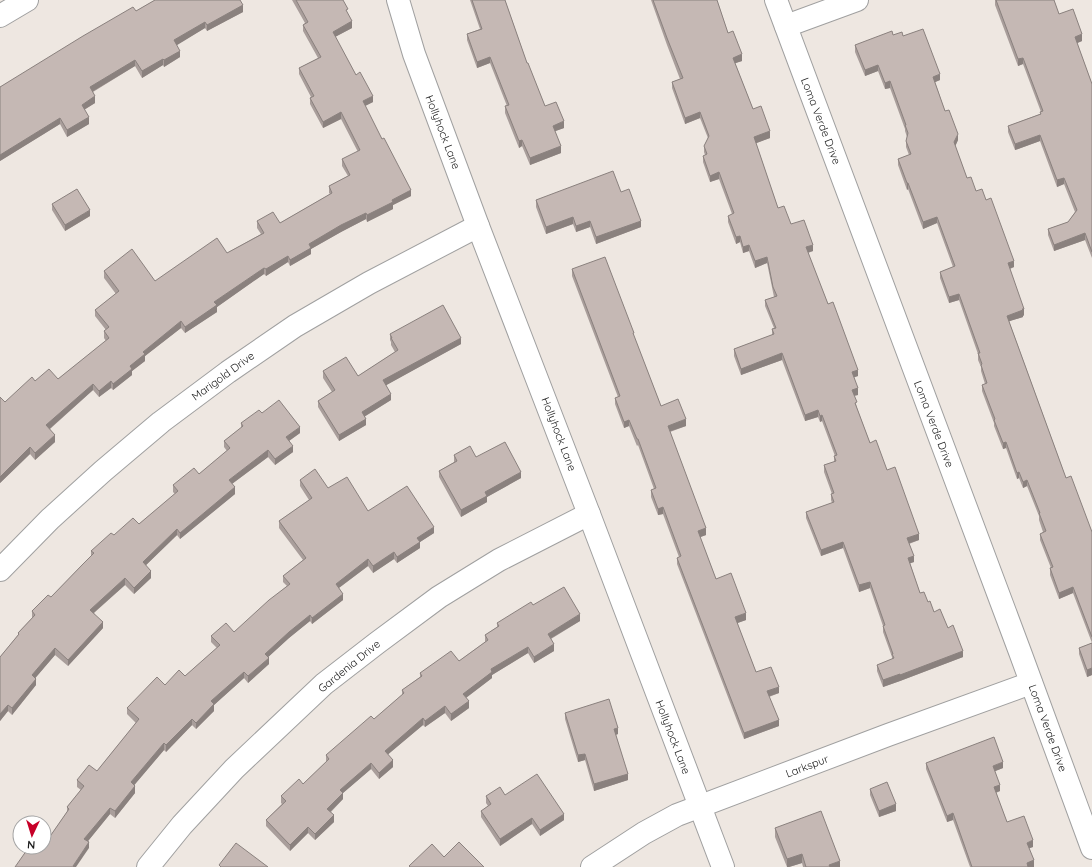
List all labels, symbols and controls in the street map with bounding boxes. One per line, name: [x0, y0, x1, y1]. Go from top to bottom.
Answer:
street label: Loma Verde Drive: [798, 76, 844, 166]
street label: Hollyhock Lane: [422, 93, 464, 171]
street label: Marigold Drive: [189, 349, 257, 403]
street label: Loma Verde Drive: [911, 379, 957, 469]
street label: Hollyhock Lane: [538, 395, 580, 473]
street label: Gardenia Drive: [315, 637, 383, 695]
street label: Loma Verde Drive: [1026, 682, 1070, 774]
street label: Hollyhock Lane: [652, 698, 694, 776]
street label: Larkspur: [784, 751, 831, 781]
north arrow: [12, 815, 52, 855]
text: N: [27, 838, 36, 852]

